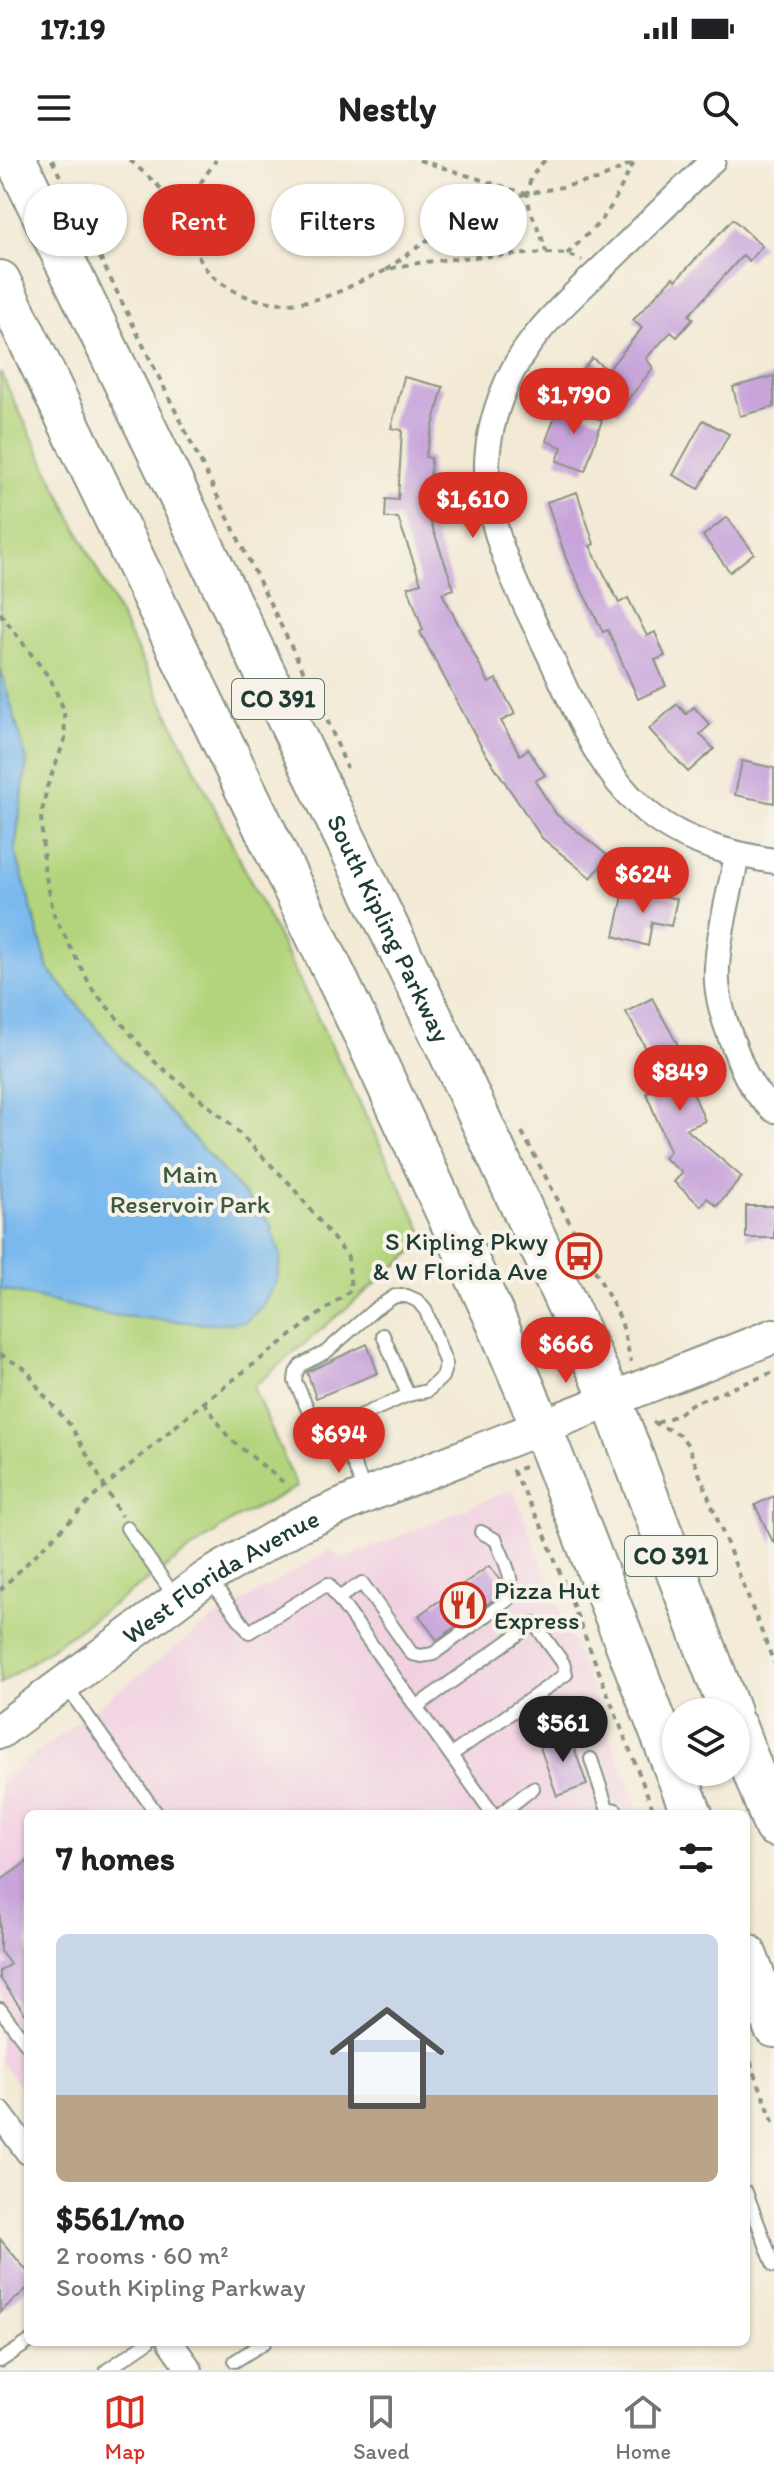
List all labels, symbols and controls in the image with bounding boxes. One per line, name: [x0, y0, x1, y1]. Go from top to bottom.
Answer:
text: 17:19: [40, 10, 106, 47]
icon: menu: [32, 86, 76, 130]
icon: search: [698, 86, 742, 130]
text: Nestly: [338, 87, 436, 130]
chip: Buy: [24, 184, 127, 256]
chip: Rent: [143, 184, 255, 256]
chip: Filters: [271, 184, 404, 256]
chip: New: [420, 184, 527, 256]
pin: $1,790: [509, 368, 639, 436]
text: $1,790: [537, 378, 611, 410]
pin: $1,610: [408, 472, 538, 540]
text: $1,610: [436, 482, 510, 514]
road number: CO 391: [232, 679, 324, 719]
street label: South Kipling Parkway: [320, 809, 458, 1047]
pin: $624: [596, 847, 690, 915]
text: $624: [615, 857, 671, 889]
pin: $849: [633, 1045, 727, 1113]
text: $849: [652, 1055, 708, 1087]
park label: Main Reservoir Park: [110, 1158, 271, 1220]
place label: S Kipling Pkwy & W Florida Ave: [372, 1225, 548, 1287]
bus stop icon: S Kipling Pkwy & W Florida Ave: [555, 1232, 603, 1280]
pin: $666: [519, 1317, 613, 1385]
text: $666: [539, 1327, 593, 1359]
pin: $694: [292, 1407, 386, 1475]
text: $694: [311, 1417, 367, 1449]
street label: West Florida Avenue: [116, 1502, 324, 1651]
road number: CO 391: [625, 1536, 717, 1576]
place label: Pizza Hut Express: [494, 1574, 600, 1636]
restaurant icon: Pizza Hut Express: [439, 1581, 487, 1629]
pin: $561: [516, 1696, 610, 1764]
map controls: [662, 1698, 750, 1786]
button: layers: [662, 1698, 750, 1786]
text: $561: [537, 1706, 589, 1738]
icon: filters: [674, 1836, 718, 1880]
text: 7 homes: [56, 1838, 175, 1879]
icon: home: [315, 1986, 459, 2130]
text: $561/mo: [56, 2198, 185, 2239]
text: 2 rooms · 60 m²: [56, 2239, 229, 2271]
text: South Kipling Parkway: [56, 2271, 305, 2303]
tab: Map: [103, 2390, 147, 2465]
tab: Saved: [353, 2390, 409, 2465]
tab: Home: [615, 2390, 671, 2465]

